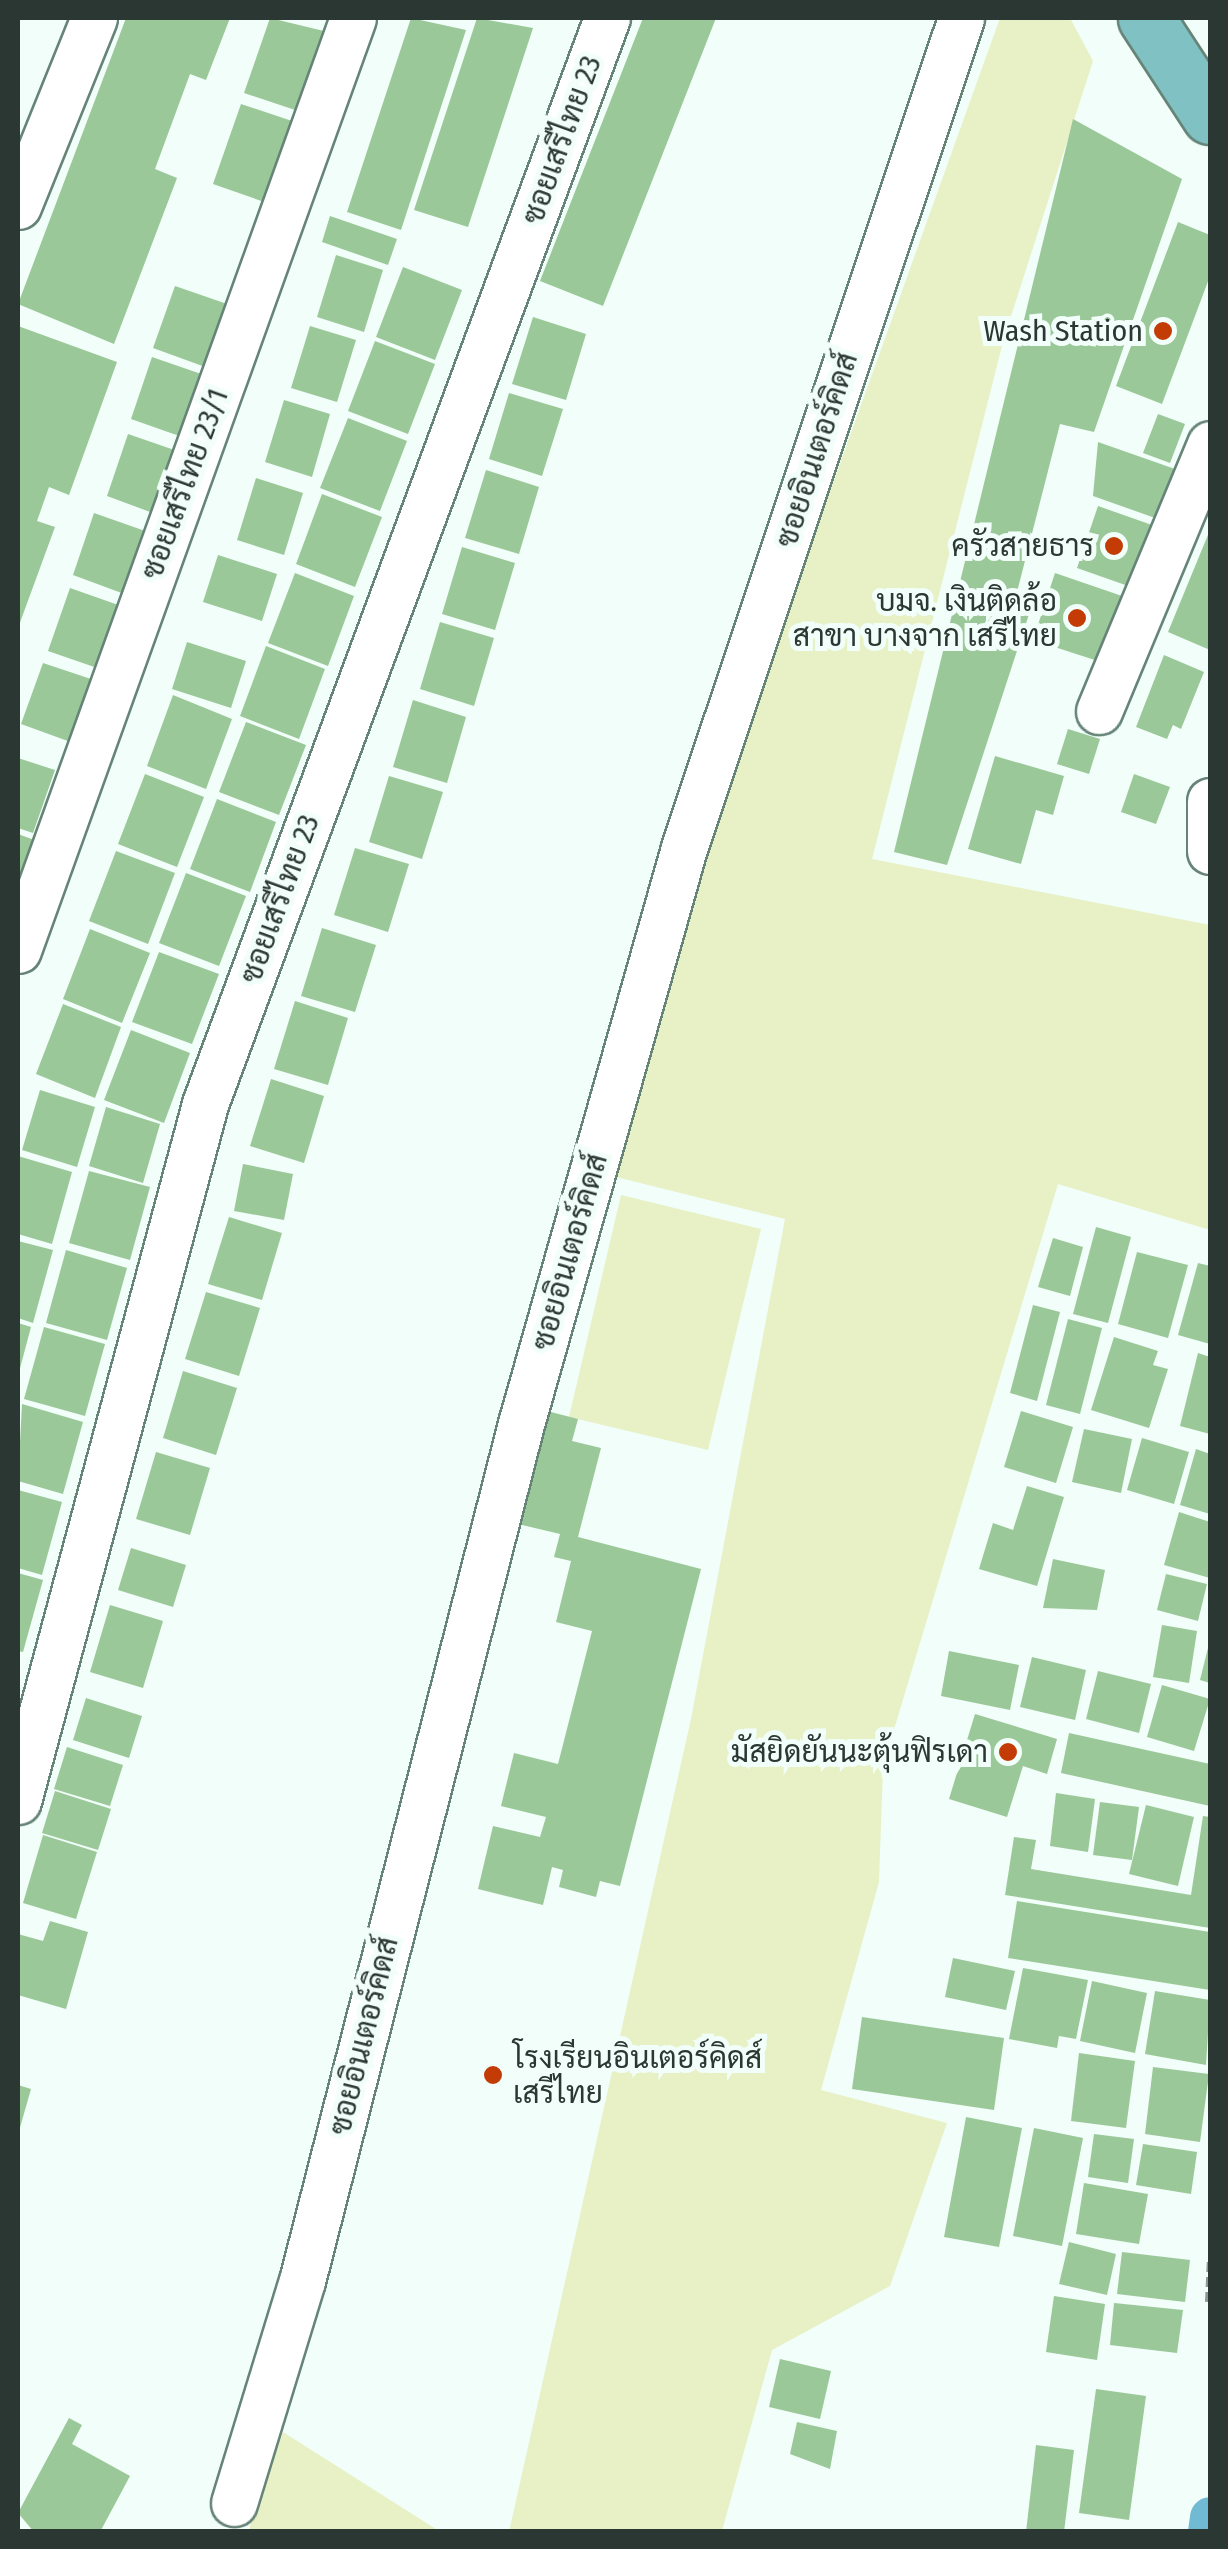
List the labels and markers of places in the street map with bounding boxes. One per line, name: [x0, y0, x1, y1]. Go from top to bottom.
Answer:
place label: Wash Station: [983, 313, 1143, 349]
marker: Wash Station: [1152, 320, 1174, 342]
place label: ครัวสายธาร: [952, 528, 1094, 564]
marker: ครัวสายธาร: [1103, 535, 1125, 557]
place label: บมจ. เงินติดล้อ สาขา บางจาก เสรีไทย: [793, 583, 1057, 654]
marker: บมจ. เงินติดล้อ สาขา บางจาก เสรีไทย: [1066, 607, 1088, 629]
place label: มัสยิดยันนะตุ้นฟิรเดา: [731, 1734, 988, 1770]
marker: มัสยิดยันนะตุ้นฟิรเดา: [997, 1741, 1019, 1763]
place label: โรงเรียนอินเตอร์คิดส์ เสรีไทย: [513, 2040, 762, 2110]
marker: โรงเรียนอินเตอร์คิดส์ เสรีไทย: [482, 2064, 504, 2086]

